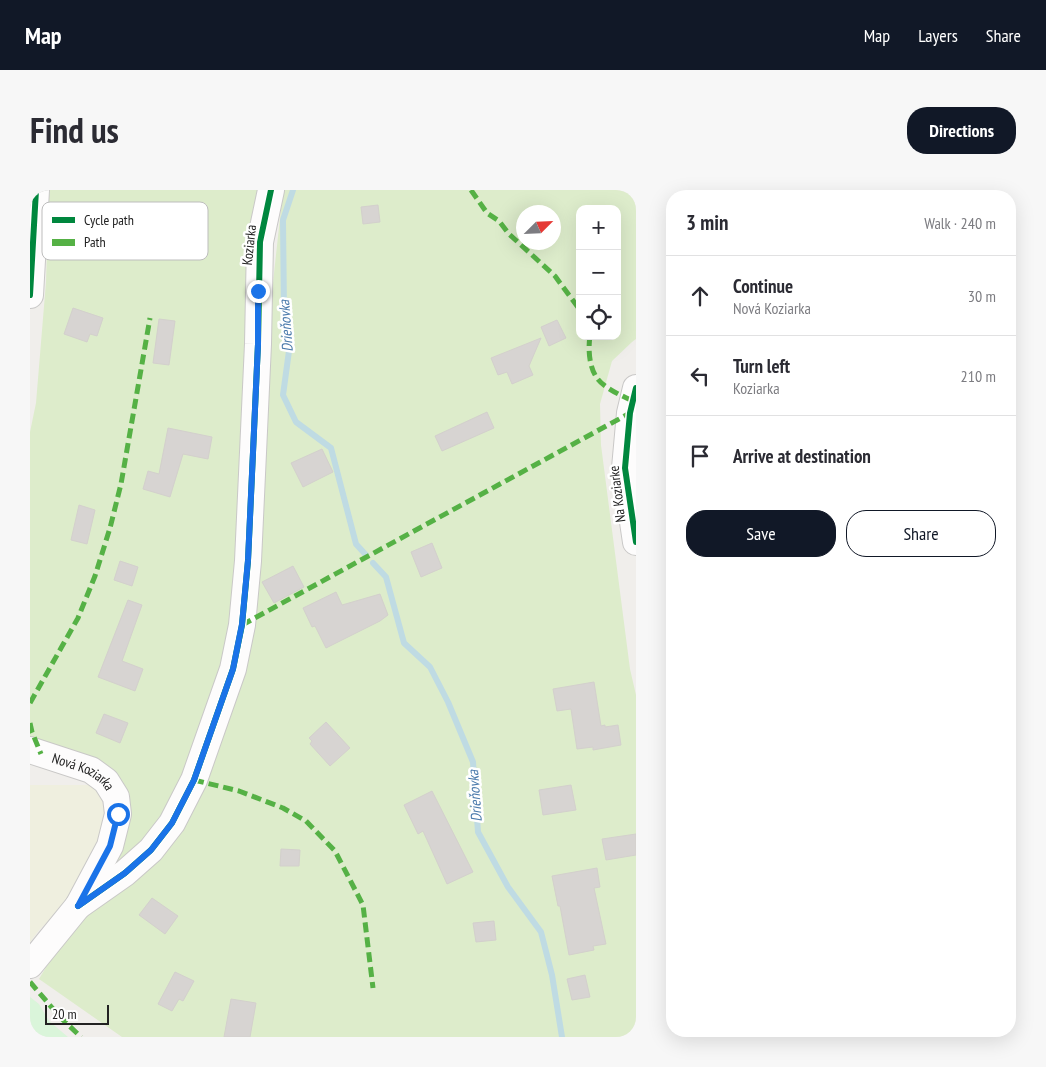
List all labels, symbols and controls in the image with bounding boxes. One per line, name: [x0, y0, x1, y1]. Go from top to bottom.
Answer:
text: Map: [25, 20, 62, 51]
text: Map: [864, 24, 890, 47]
text: Layers: [918, 24, 958, 47]
text: Share: [986, 24, 1021, 47]
text: Find us: [30, 107, 119, 153]
button: Directions: [907, 107, 1016, 154]
legend: [42, 202, 208, 260]
north arrow: [516, 205, 561, 250]
map controls: [576, 205, 621, 340]
button: +: [576, 205, 621, 250]
text: 3 min: [686, 209, 728, 236]
text: Cycle path: [84, 211, 134, 229]
text: Walk · 240 m: [924, 213, 996, 233]
street label: Koziarka: [238, 224, 260, 266]
text: Path: [84, 233, 106, 251]
button: −: [576, 250, 621, 295]
text: Continue: [733, 274, 793, 298]
route end: [247, 280, 270, 303]
icon: ahead: [686, 282, 714, 310]
text: 30 m: [968, 286, 996, 306]
button: locate: [576, 295, 621, 340]
water label: Drieňovka: [274, 298, 297, 353]
text: Nová Koziarka: [733, 298, 811, 318]
text: Turn left: [733, 354, 790, 378]
icon: left: [686, 362, 714, 390]
text: 210 m: [961, 366, 996, 386]
text: Koziarka: [733, 378, 780, 398]
icon: arrive: [686, 442, 714, 470]
text: Arrive at destination: [733, 444, 871, 468]
street label: Na Koziarke: [605, 464, 629, 523]
button: Save: [686, 510, 836, 557]
button: Share: [846, 510, 996, 557]
street label: Nová Koziarka: [50, 749, 119, 794]
water label: Drieňovka: [463, 768, 486, 823]
route start: [107, 803, 130, 826]
scale bar: [45, 1002, 109, 1025]
text: 20 m: [52, 1005, 77, 1023]

